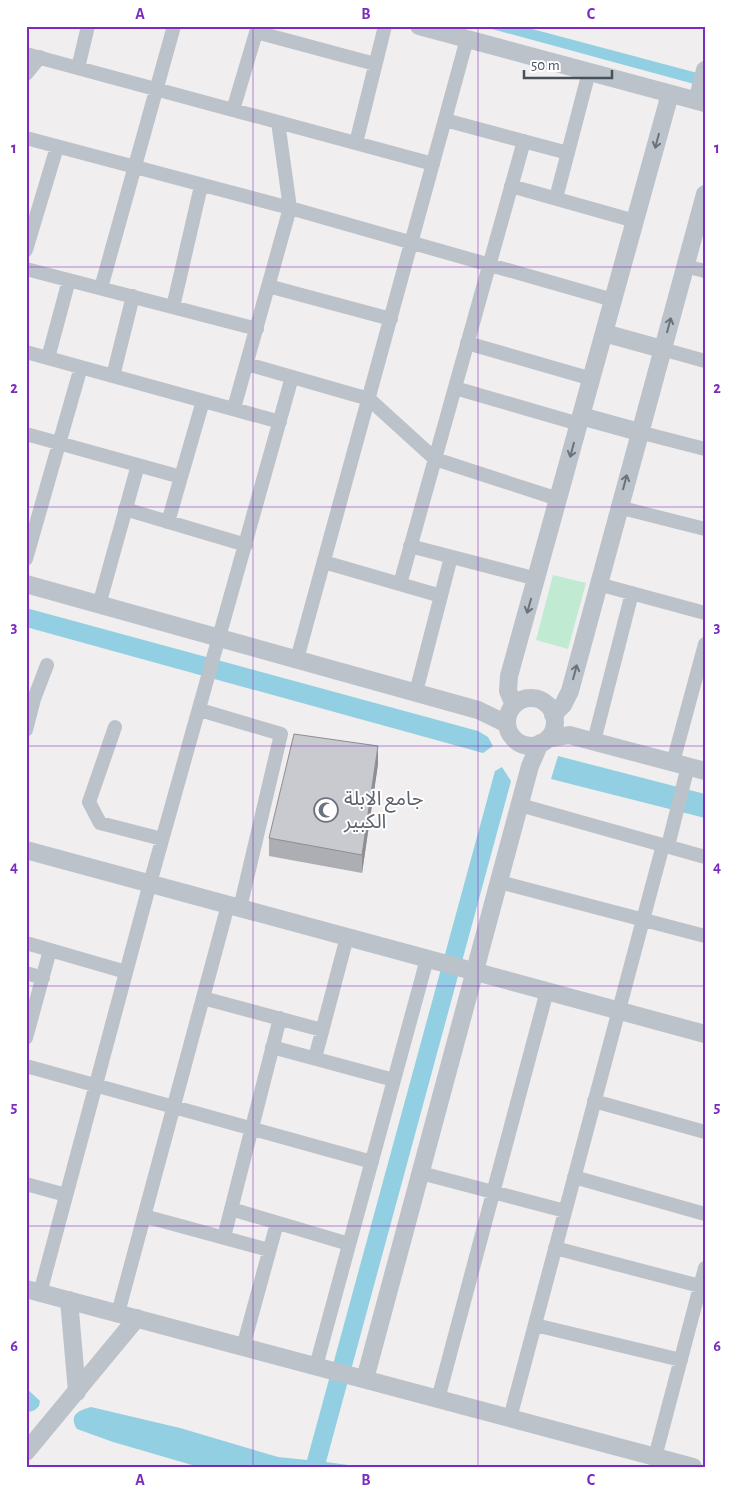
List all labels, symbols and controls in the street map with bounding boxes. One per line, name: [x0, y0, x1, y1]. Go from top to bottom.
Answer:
text: A: [135, 6, 145, 22]
text: B: [361, 6, 371, 22]
text: C: [587, 6, 596, 22]
scale bar: [524, 48, 611, 80]
text: 50 m: [531, 58, 560, 73]
one-way arrow: [651, 132, 661, 148]
text: 1: [11, 140, 17, 156]
text: 1: [714, 140, 720, 156]
one-way arrow: [664, 317, 674, 333]
text: 2: [10, 380, 18, 396]
text: 2: [713, 380, 721, 396]
one-way arrow: [567, 441, 577, 457]
one-way arrow: [621, 474, 631, 490]
one-way arrow: [524, 598, 533, 614]
text: 3: [11, 619, 18, 635]
text: 3: [714, 619, 721, 635]
one-way arrow: [570, 665, 580, 681]
place label: جامع الابلة الكبير: [343, 789, 424, 833]
mosque icon: جامع الابلة الكبير: [313, 797, 339, 823]
text: 4: [10, 859, 18, 875]
text: 4: [713, 859, 721, 875]
text: 5: [11, 1099, 18, 1115]
text: 5: [714, 1099, 721, 1115]
text: 6: [10, 1338, 18, 1354]
text: 6: [713, 1338, 721, 1354]
text: A: [135, 1472, 145, 1488]
text: B: [361, 1472, 371, 1488]
text: C: [587, 1472, 596, 1488]

